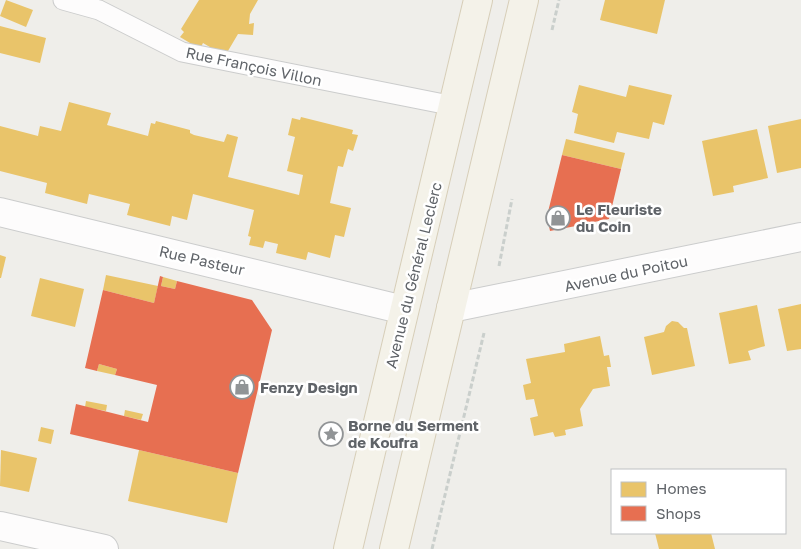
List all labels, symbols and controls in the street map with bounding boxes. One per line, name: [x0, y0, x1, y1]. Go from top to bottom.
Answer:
street label: Rue François Villon: [184, 43, 324, 89]
street label: Avenue du Général Leclerc: [381, 180, 445, 370]
place label: Le Fleuriste du Coin: [576, 200, 662, 235]
shop icon: Le Fleuriste du Coin: [545, 205, 571, 231]
street label: Rue Pasteur: [158, 241, 247, 279]
street label: Avenue du Poitou: [563, 251, 689, 295]
shop icon: Fenzy Design: [229, 374, 255, 400]
place label: Fenzy Design: [260, 378, 358, 396]
place label: Borne du Serment de Koufra: [348, 416, 479, 451]
place icon: Borne du Serment de Koufra: [318, 421, 344, 447]
legend: [611, 469, 786, 534]
text: Homes: [656, 479, 706, 497]
text: Shops: [656, 504, 701, 522]

